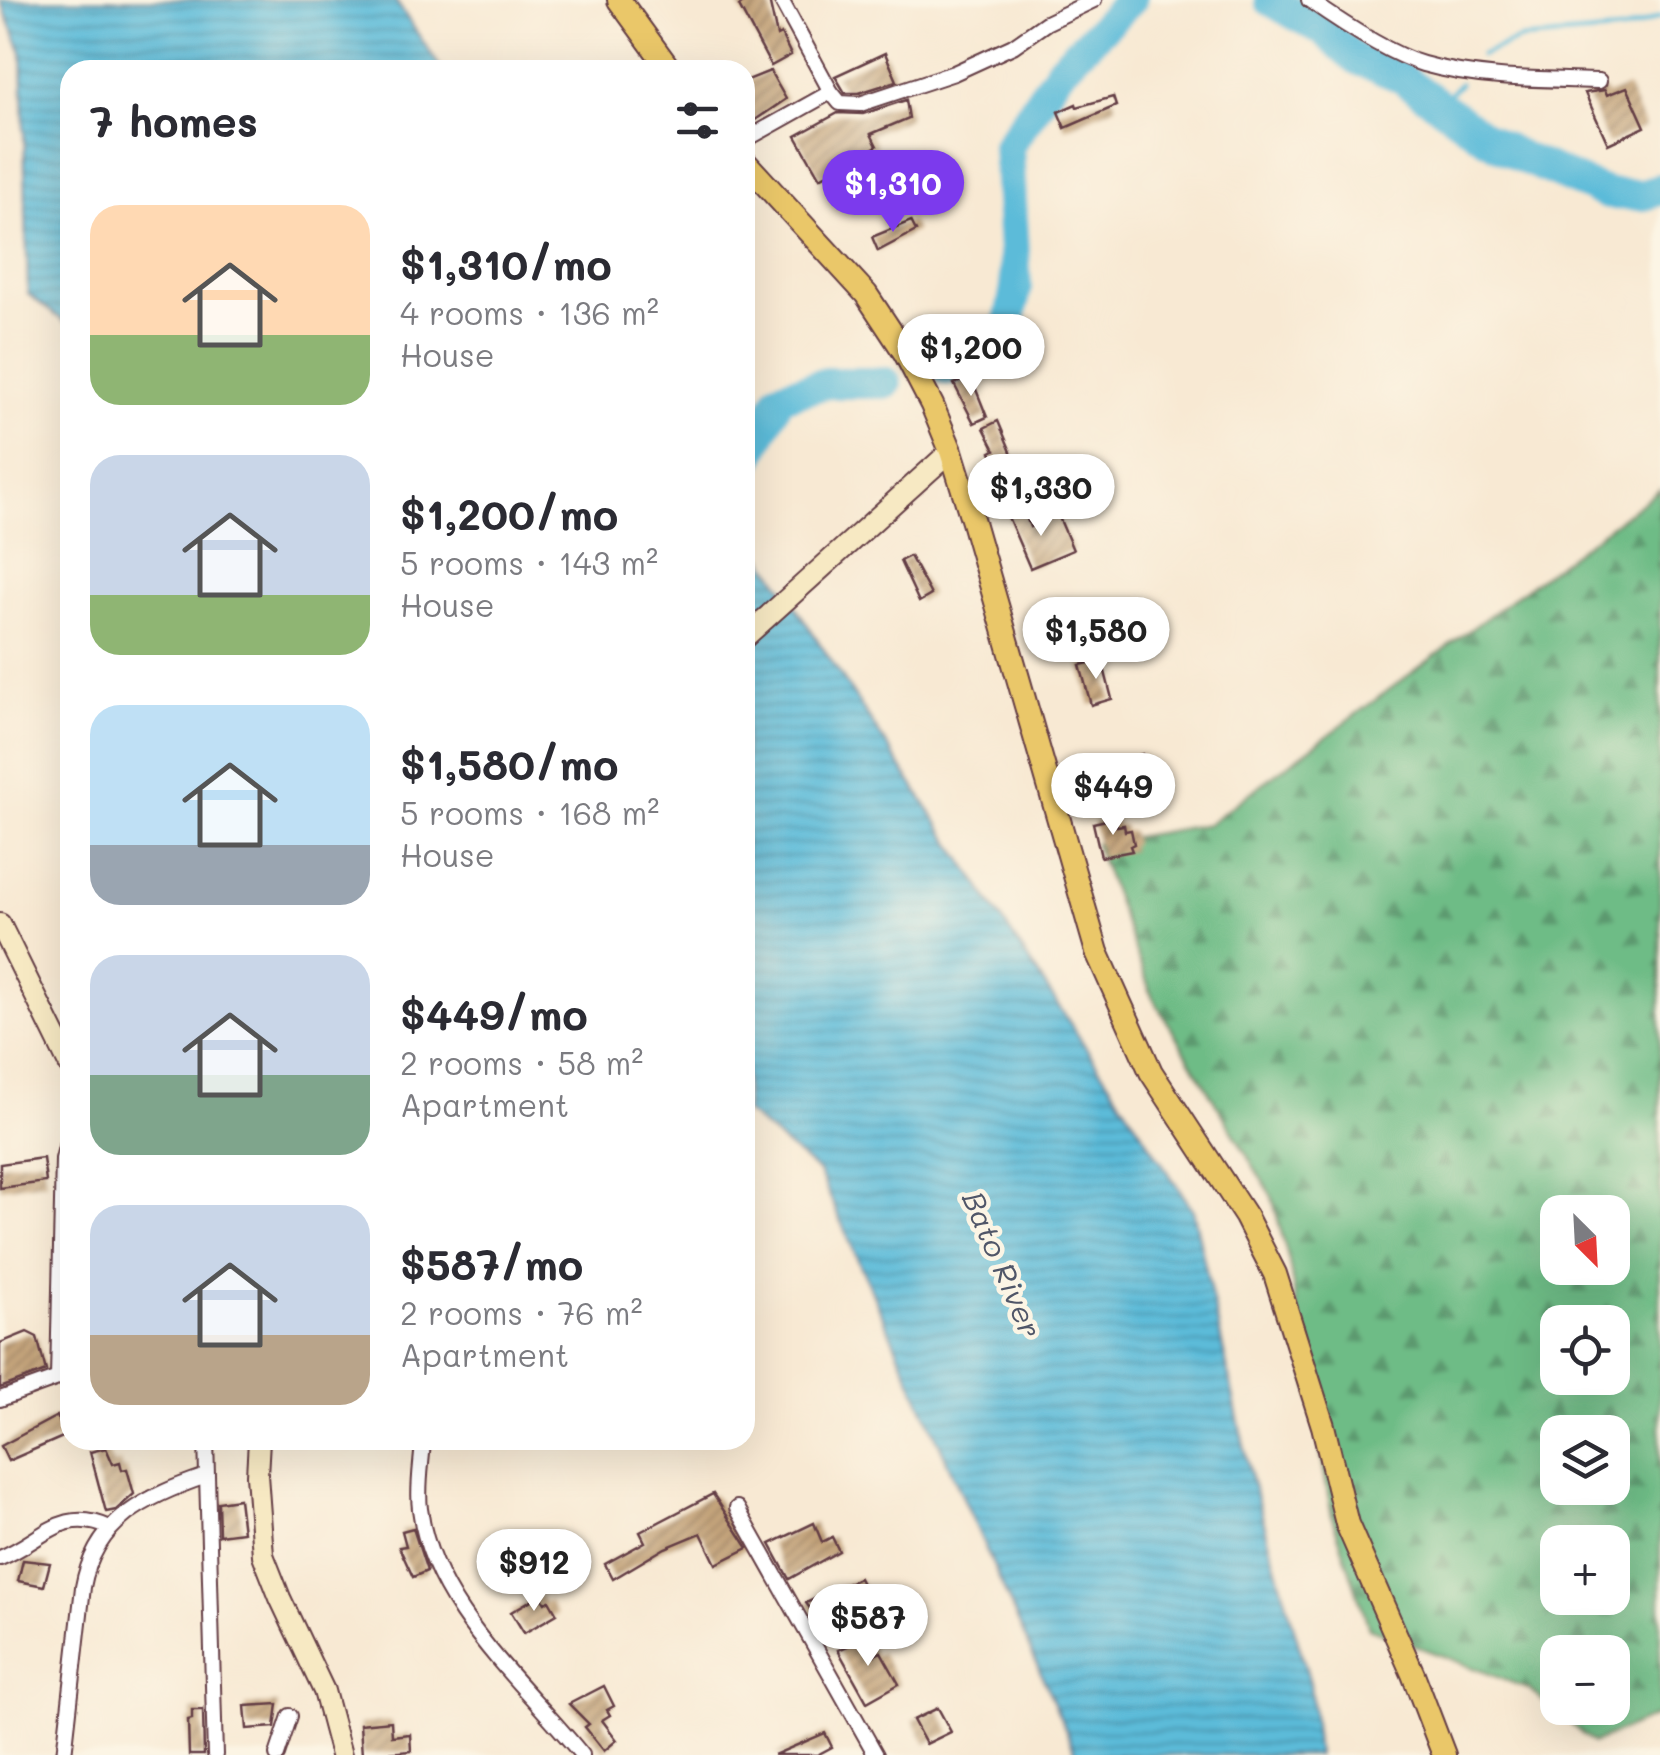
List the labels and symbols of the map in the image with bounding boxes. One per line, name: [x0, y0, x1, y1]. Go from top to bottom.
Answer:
pin: $1,310: [812, 150, 974, 235]
pin: $1,200: [890, 314, 1052, 399]
pin: $1,330: [960, 454, 1122, 539]
pin: $1,580: [1015, 597, 1177, 682]
pin: $449: [1054, 753, 1172, 838]
water label: Bato River: [954, 1184, 1052, 1344]
north arrow: [1540, 1195, 1630, 1285]
pin: $912: [475, 1529, 593, 1614]
pin: $587: [809, 1584, 927, 1669]

